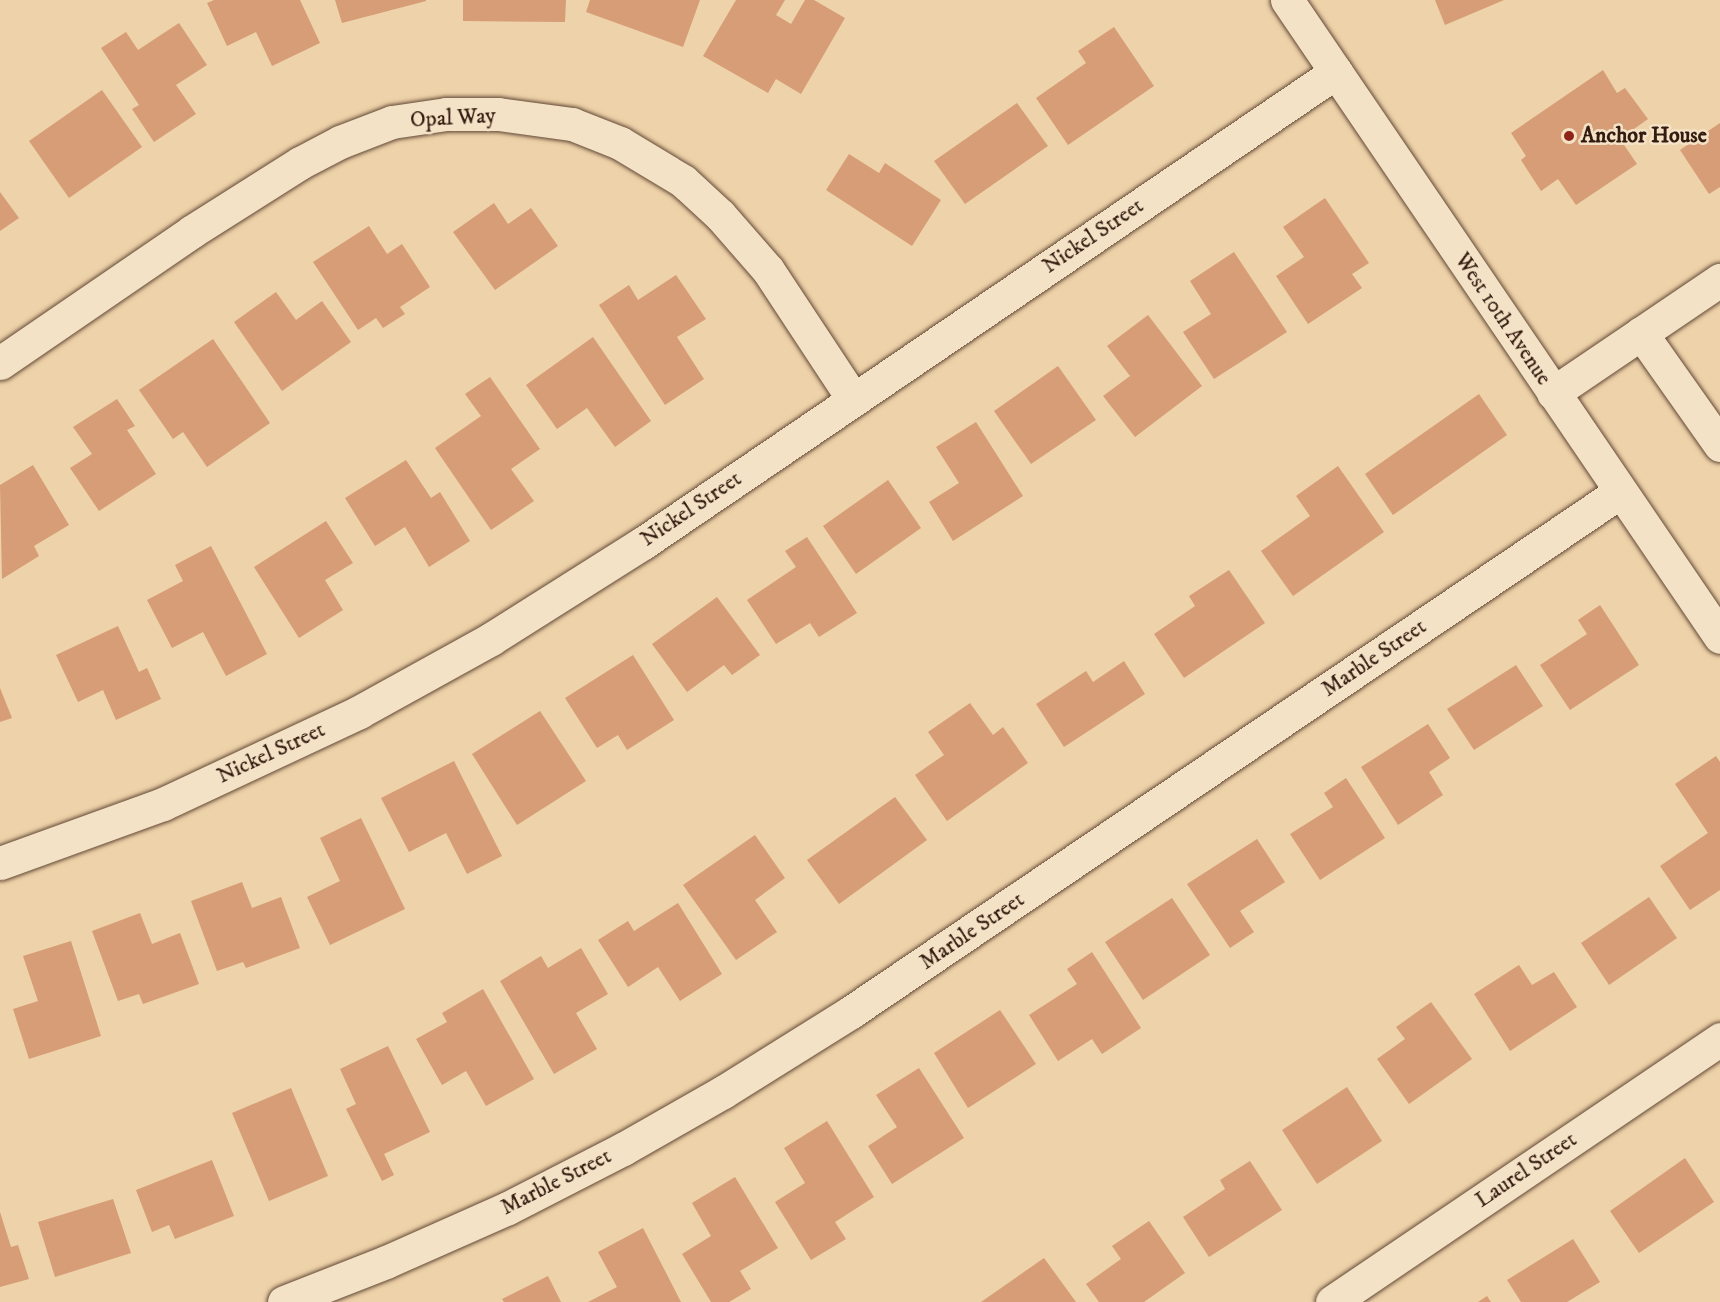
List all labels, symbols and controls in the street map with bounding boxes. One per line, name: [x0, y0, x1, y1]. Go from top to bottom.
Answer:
street label: Opal Way: [409, 103, 497, 133]
place label: Anchor House: [1581, 123, 1707, 149]
marker: Anchor House: [1562, 129, 1576, 143]
street label: Nickel Street: [1038, 193, 1148, 279]
street label: West 10th Avenue: [1449, 248, 1557, 390]
street label: Nickel Street: [636, 466, 746, 552]
street label: Marble Street: [1317, 613, 1431, 703]
street label: Nickel Street: [213, 717, 329, 789]
street label: Marble Street: [915, 886, 1029, 976]
street label: Laurel Street: [1470, 1126, 1582, 1214]
street label: Marble Street: [496, 1143, 616, 1221]

